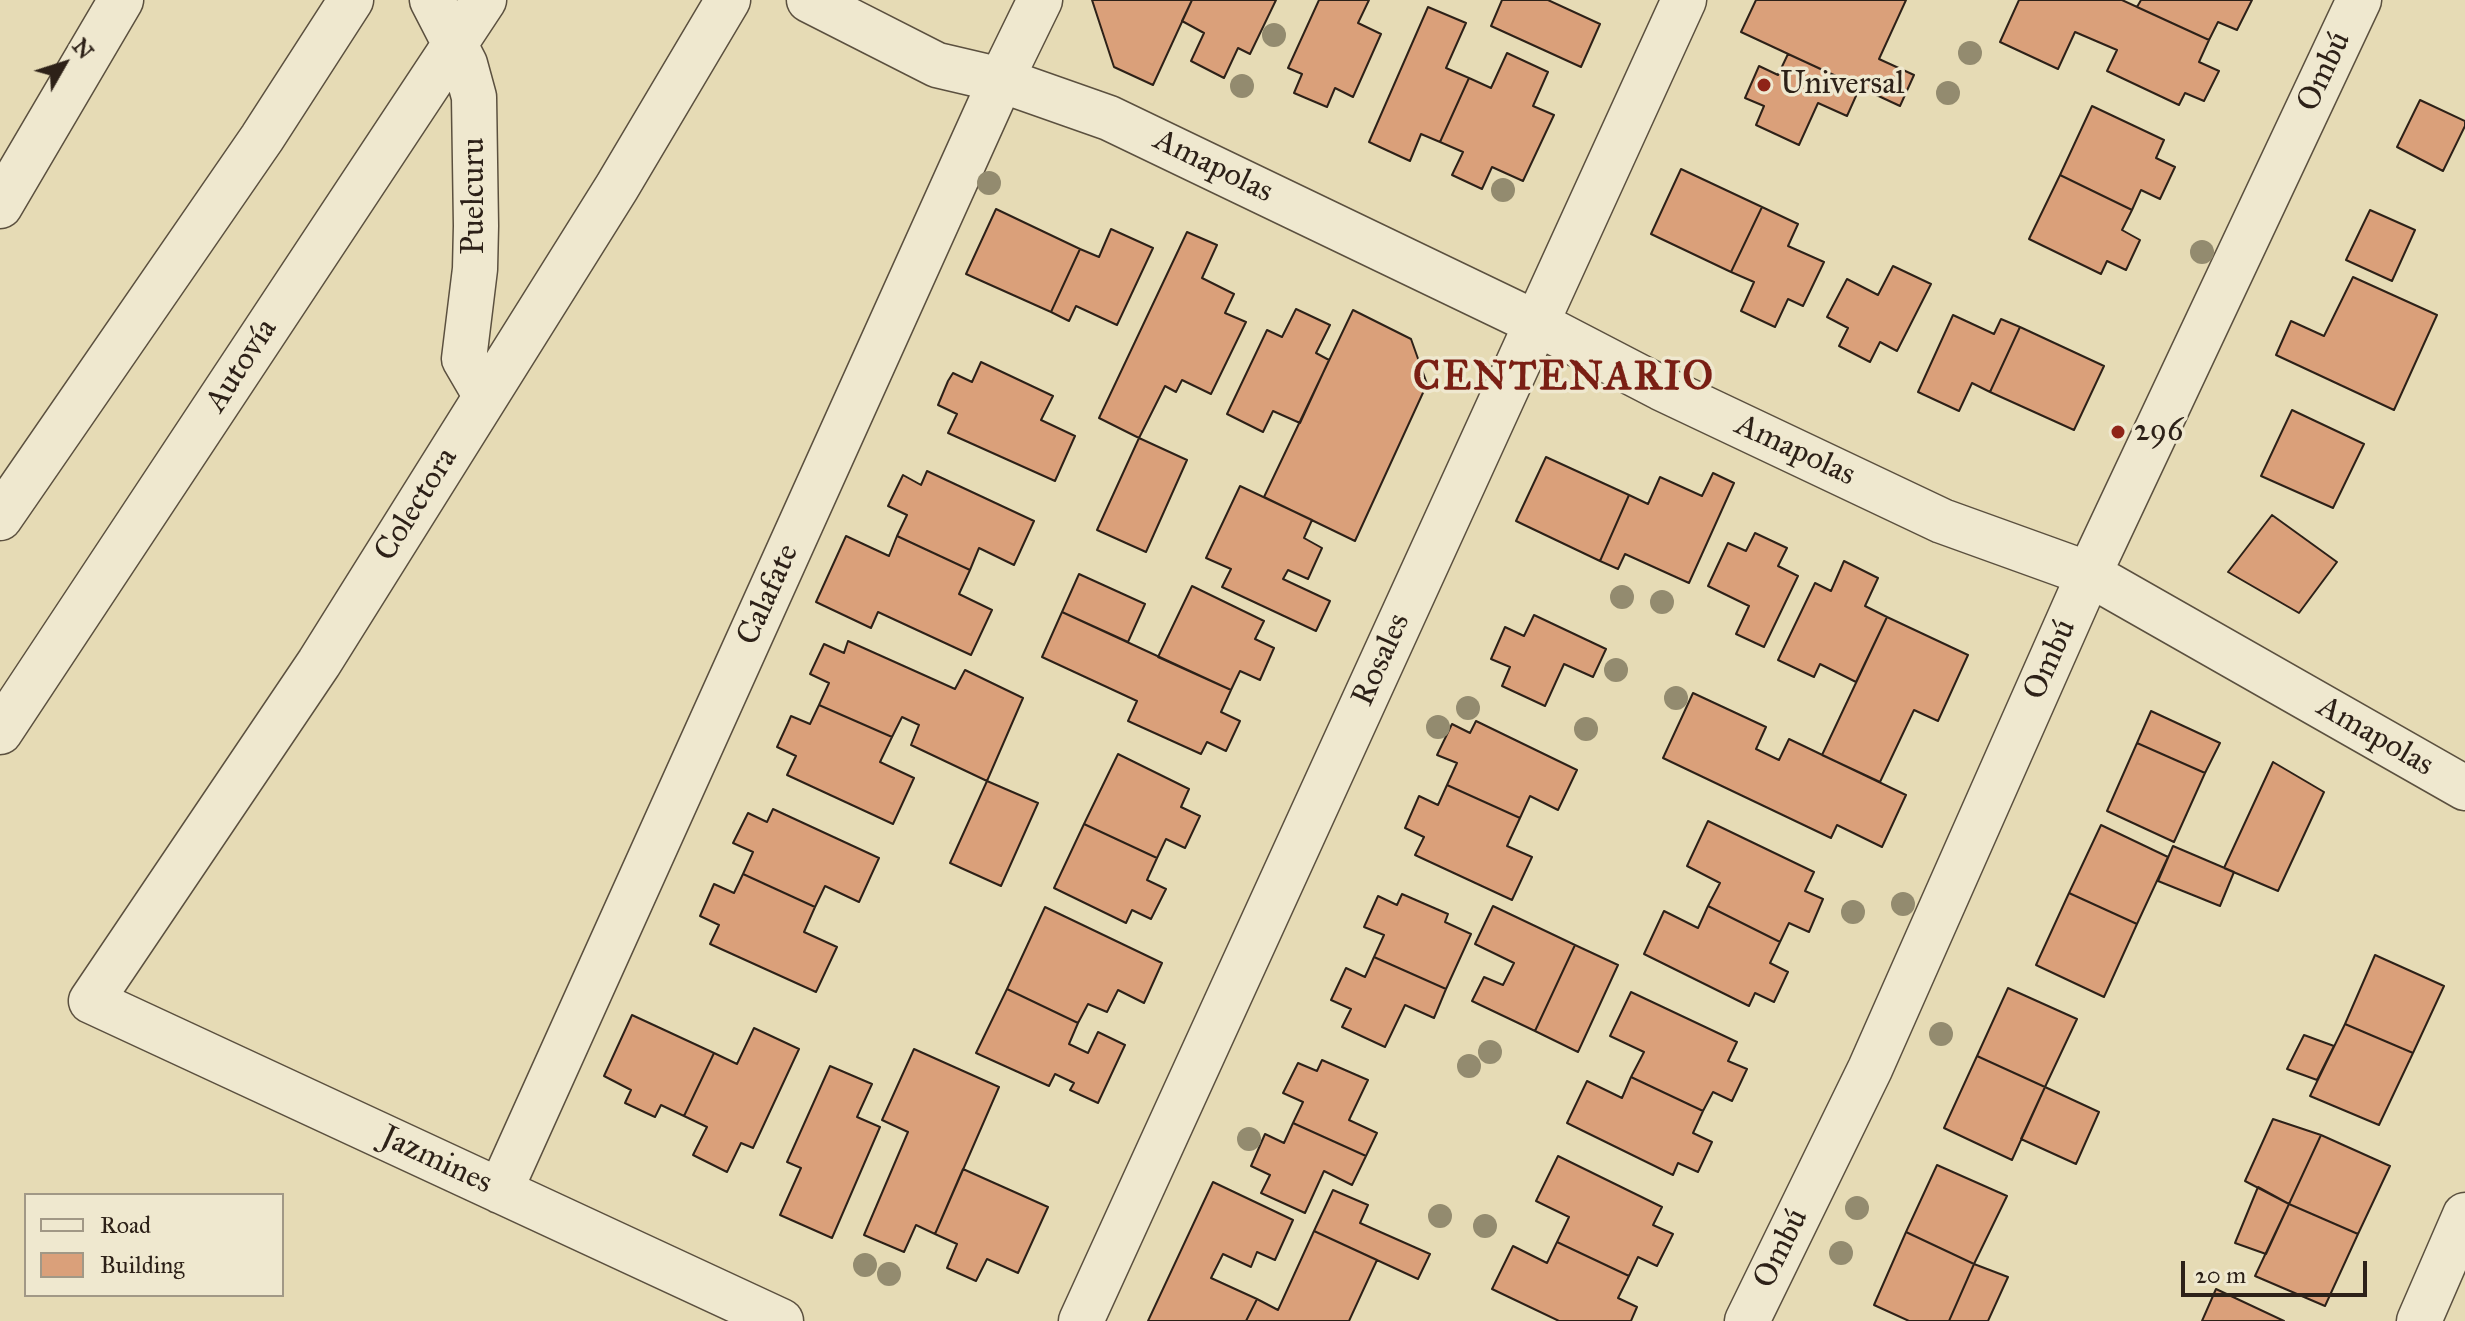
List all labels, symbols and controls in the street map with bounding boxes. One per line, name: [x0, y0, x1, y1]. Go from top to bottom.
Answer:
north arrow: [24, 24, 104, 104]
street label: Ombú: [2290, 26, 2360, 118]
text: N: [67, 33, 99, 64]
place label: Universal: [1780, 66, 1904, 104]
marker: Universal: [1755, 76, 1773, 94]
street label: Amapolas: [1147, 122, 1279, 212]
street label: Puelcuru: [456, 137, 494, 255]
street label: Autovía: [198, 312, 286, 420]
district label: CENTENARIO: [1413, 355, 1715, 403]
street label: Amapolas: [1729, 407, 1861, 495]
place label: 296: [2134, 413, 2183, 451]
marker: 296: [2109, 423, 2127, 441]
street label: Colectora: [367, 441, 467, 569]
street label: Calafate: [730, 539, 808, 651]
street label: Rosales: [1345, 608, 1419, 712]
street label: Ombú: [2016, 614, 2086, 706]
street label: Amapolas: [2310, 688, 2440, 786]
street label: Jazmines: [374, 1119, 498, 1203]
legend: [24, 1193, 284, 1297]
street label: Ombú: [1746, 1203, 1818, 1295]
text: Road: [100, 1210, 151, 1240]
scale bar: [2185, 1245, 2371, 1295]
text: Building: [100, 1250, 185, 1280]
text: 20 m: [2195, 1260, 2246, 1290]

